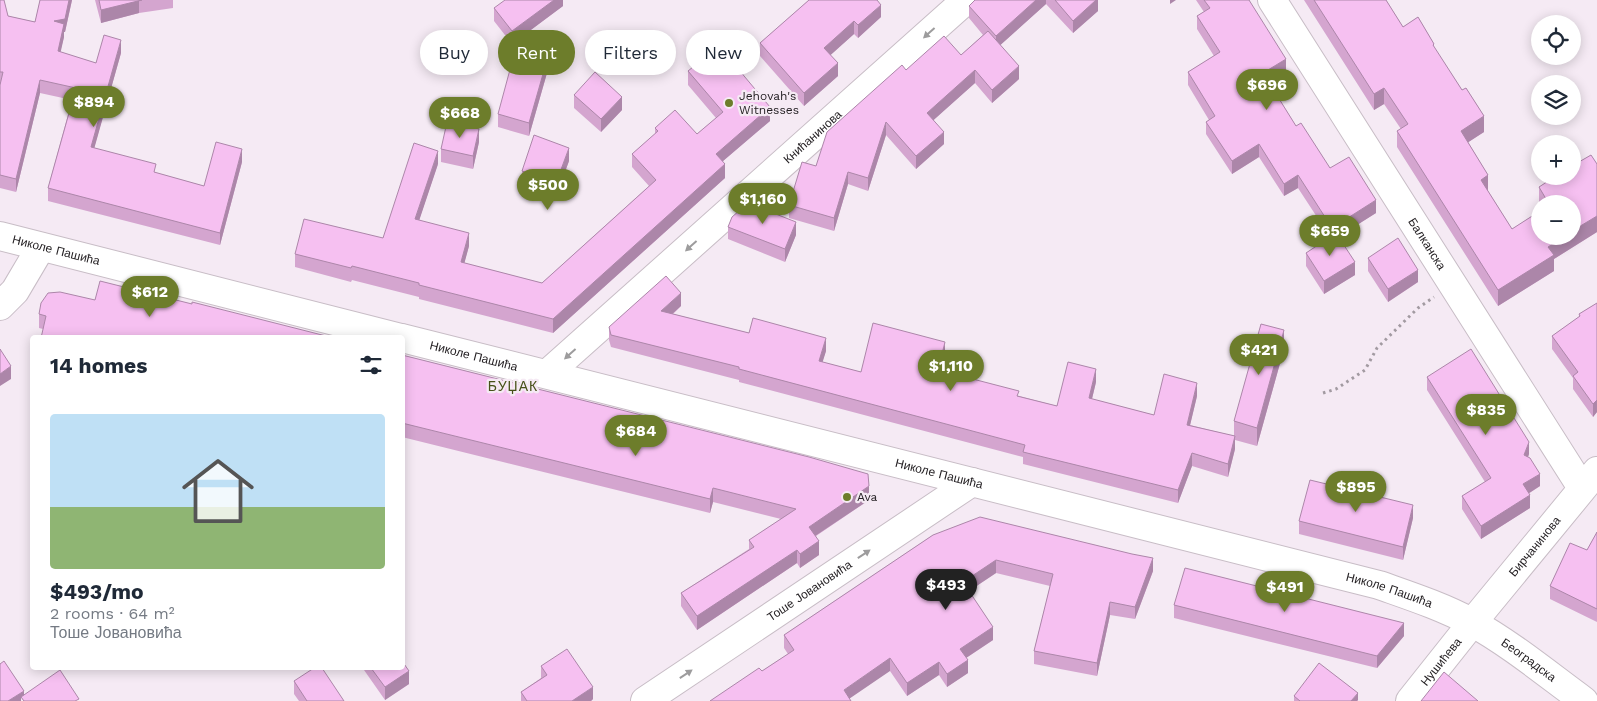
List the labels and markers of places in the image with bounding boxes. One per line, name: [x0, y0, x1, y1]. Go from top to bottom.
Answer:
pin: $696: [1237, 68, 1297, 111]
pin: $894: [64, 86, 124, 128]
place label: Jehovah's Witnesses: [739, 89, 799, 117]
pin: $668: [430, 96, 490, 139]
marker: Jehovah's Witnesses: [723, 97, 735, 109]
pin: $500: [518, 168, 578, 211]
pin: $1,160: [722, 182, 804, 225]
pin: $659: [1300, 214, 1360, 257]
pin: $612: [120, 276, 180, 318]
pin: $421: [1229, 334, 1289, 376]
pin: $1,110: [910, 350, 992, 392]
pin: $835: [1456, 394, 1516, 436]
pin: $684: [606, 414, 666, 457]
pin: $895: [1326, 470, 1386, 513]
place label: Ava: [857, 490, 878, 504]
marker: Ava: [841, 491, 853, 503]
pin: $493: [916, 568, 976, 611]
pin: $491: [1255, 570, 1315, 613]

